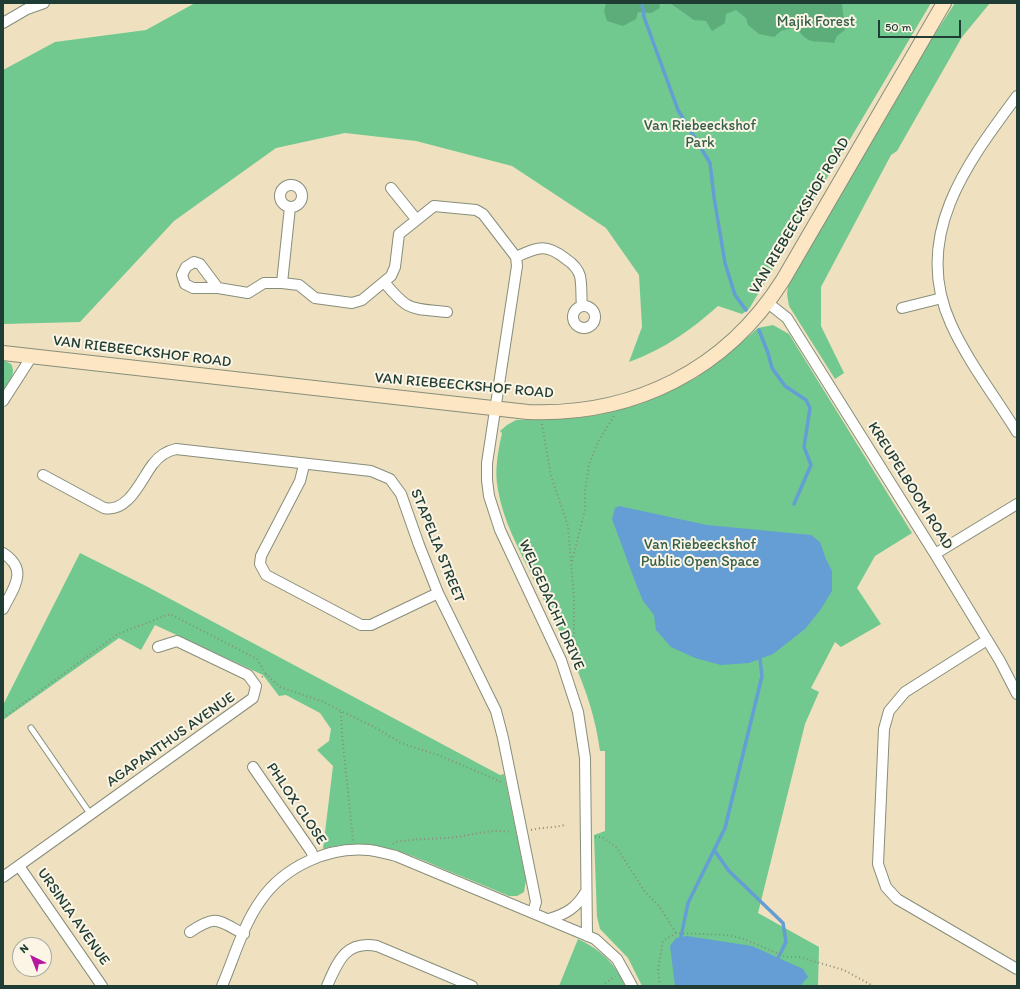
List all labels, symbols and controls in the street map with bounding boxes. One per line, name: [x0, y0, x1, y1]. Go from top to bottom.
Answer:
scale bar: [880, 12, 963, 38]
park label: Majik Forest: [777, 13, 855, 31]
text: 50 m: [885, 20, 911, 34]
park label: Van Riebeeckshof Park: [644, 117, 756, 152]
street label: VAN RIEBEECKSHOF ROAD: [746, 134, 854, 298]
street label: VAN RIEBEECKSHOF ROAD: [52, 332, 232, 372]
street label: VAN RIEBEECKSHOF ROAD: [374, 369, 554, 403]
street label: KREUPELBOOM ROAD: [863, 419, 957, 553]
street label: STAPELIA STREET: [406, 487, 468, 605]
park label: Van Riebeeckshof Public Open Space: [641, 536, 759, 571]
street label: WELGEDACHT DRIVE: [514, 537, 588, 673]
street label: AGAPANTHUS AVENUE: [103, 689, 239, 791]
street label: PHLOX CLOSE: [262, 760, 330, 848]
street label: URSINIA AVENUE: [33, 865, 113, 969]
north arrow: [12, 937, 52, 977]
text: N: [17, 941, 31, 956]

